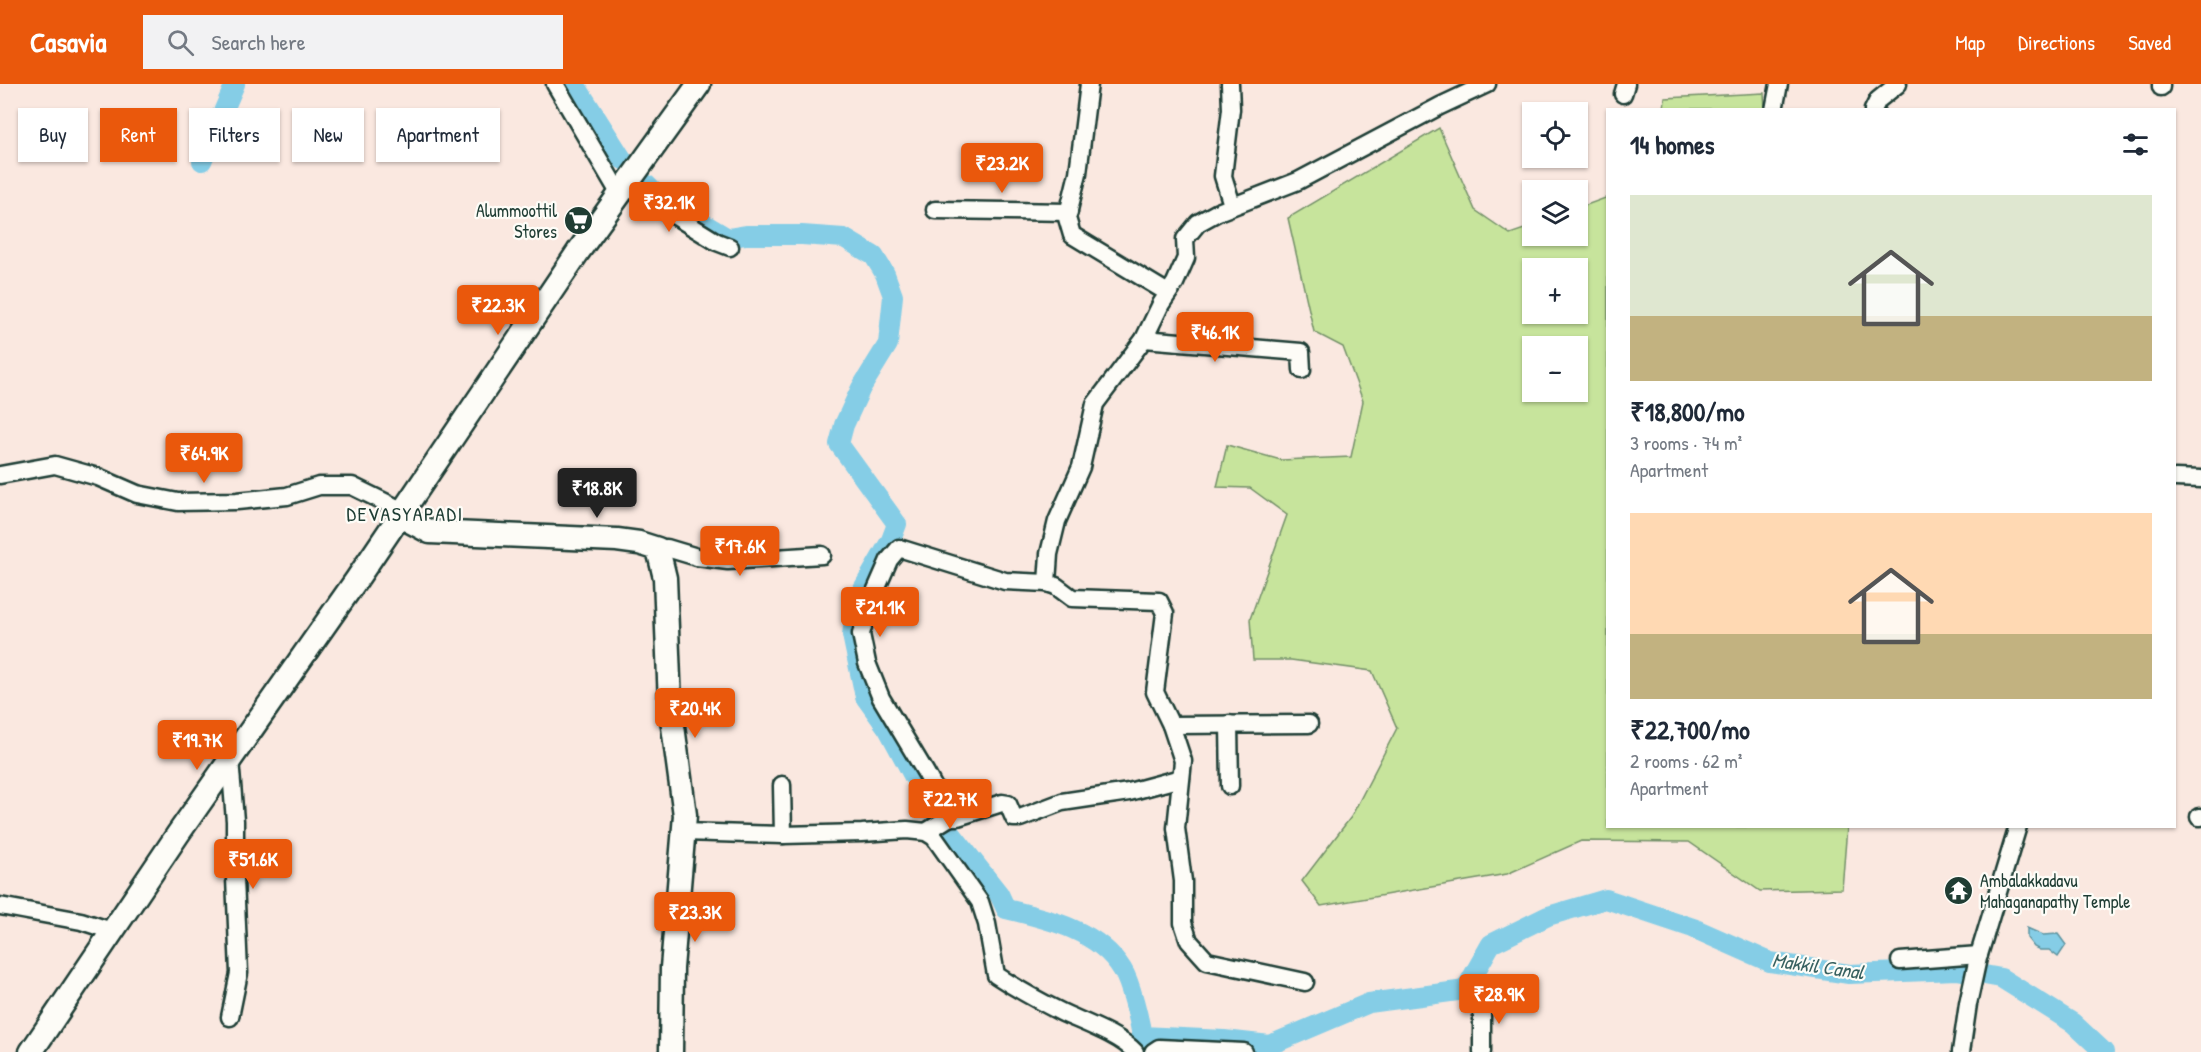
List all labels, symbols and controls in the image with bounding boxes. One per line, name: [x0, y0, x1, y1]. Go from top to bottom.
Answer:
search box: [143, 15, 563, 69]
text: Casavia: [30, 23, 107, 61]
icon: search: [164, 26, 197, 59]
text: Search here: [212, 27, 306, 57]
text: Map: [1955, 28, 1985, 57]
text: Directions: [2018, 28, 2095, 57]
text: Saved: [2128, 28, 2171, 57]
map controls: [1522, 102, 1588, 402]
button: locate: [1522, 102, 1588, 168]
chip: Buy: [18, 108, 88, 162]
chip: Rent: [100, 108, 177, 162]
chip: Filters: [189, 108, 280, 162]
chip: New: [292, 108, 364, 162]
chip: Apartment: [376, 108, 500, 162]
text: 14 homes: [1630, 127, 1715, 162]
icon: filters: [2119, 128, 2152, 161]
pin: ₹23.2K: [953, 143, 1051, 194]
text: ₹23.2K: [975, 149, 1029, 176]
button: layers: [1522, 180, 1588, 246]
pin: ₹32.1K: [620, 182, 718, 233]
text: ₹32.1K: [643, 188, 695, 215]
place label: Alummoottil Stores: [476, 198, 557, 244]
supermarket icon: Alummoottil Stores: [562, 205, 594, 237]
icon: home: [1837, 234, 1945, 342]
button: +: [1522, 258, 1588, 324]
pin: ₹22.3K: [449, 285, 547, 336]
text: ₹22.3K: [471, 291, 525, 318]
pin: ₹46.1K: [1166, 312, 1264, 363]
text: ₹46.1K: [1191, 318, 1239, 345]
button: −: [1522, 336, 1588, 402]
text: ₹18,800/mo: [1630, 394, 1745, 429]
text: 3 rooms · 74 m²: [1630, 429, 1742, 456]
pin: ₹64.9K: [155, 433, 253, 484]
text: ₹64.9K: [180, 439, 229, 466]
text: Apartment: [1630, 456, 1708, 483]
pin: ₹18.8K: [548, 468, 646, 519]
text: ₹18.8K: [572, 474, 622, 501]
district label: DEVASYAPADI: [346, 500, 464, 527]
pin: ₹17.6K: [691, 526, 789, 577]
text: ₹17.6K: [714, 532, 766, 559]
icon: home: [1837, 552, 1945, 660]
pin: ₹21.1K: [831, 587, 929, 638]
text: ₹21.1K: [855, 593, 905, 620]
pin: ₹20.4K: [646, 688, 744, 739]
text: ₹20.4K: [669, 694, 721, 721]
text: ₹22,700/mo: [1630, 712, 1750, 747]
pin: ₹19.7K: [148, 720, 246, 771]
text: ₹19.7K: [172, 726, 222, 753]
text: 2 rooms · 62 m²: [1630, 747, 1742, 774]
text: Apartment: [1630, 774, 1708, 801]
pin: ₹22.7K: [901, 779, 999, 830]
text: ₹22.7K: [923, 785, 977, 812]
pin: ₹51.6K: [204, 839, 302, 890]
text: ₹51.6K: [228, 845, 278, 872]
place label: Ambalakkadavu Mahaganapathy Temple: [1980, 868, 2130, 914]
temple icon: Ambalakkadavu Mahaganapathy Temple: [1943, 875, 1975, 907]
pin: ₹23.3K: [646, 892, 744, 943]
text: ₹23.3K: [668, 898, 722, 925]
water label: Makkil Canal: [1771, 946, 1867, 985]
pin: ₹28.9K: [1450, 974, 1548, 1025]
text: ₹28.9K: [1473, 980, 1525, 1007]

